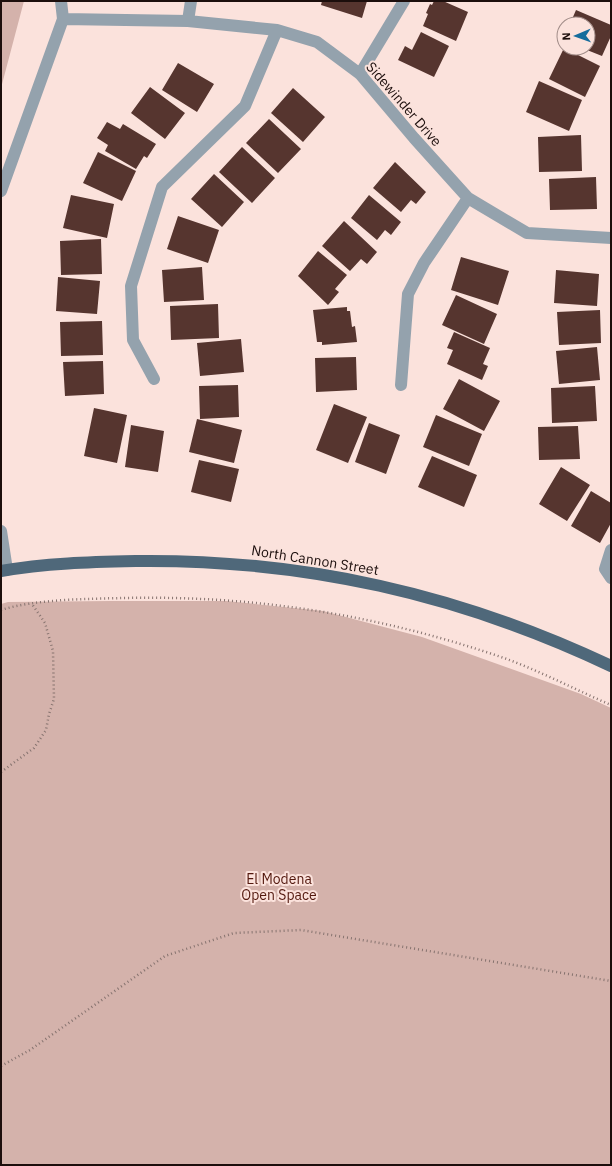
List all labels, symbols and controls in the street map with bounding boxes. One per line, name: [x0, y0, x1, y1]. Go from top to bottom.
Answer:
north arrow: [556, 16, 596, 56]
text: N: [559, 32, 573, 41]
street label: Sidewinder Drive: [362, 58, 446, 150]
street label: North Cannon Street: [250, 541, 380, 579]
park label: El Modena Open Space: [241, 870, 317, 904]

